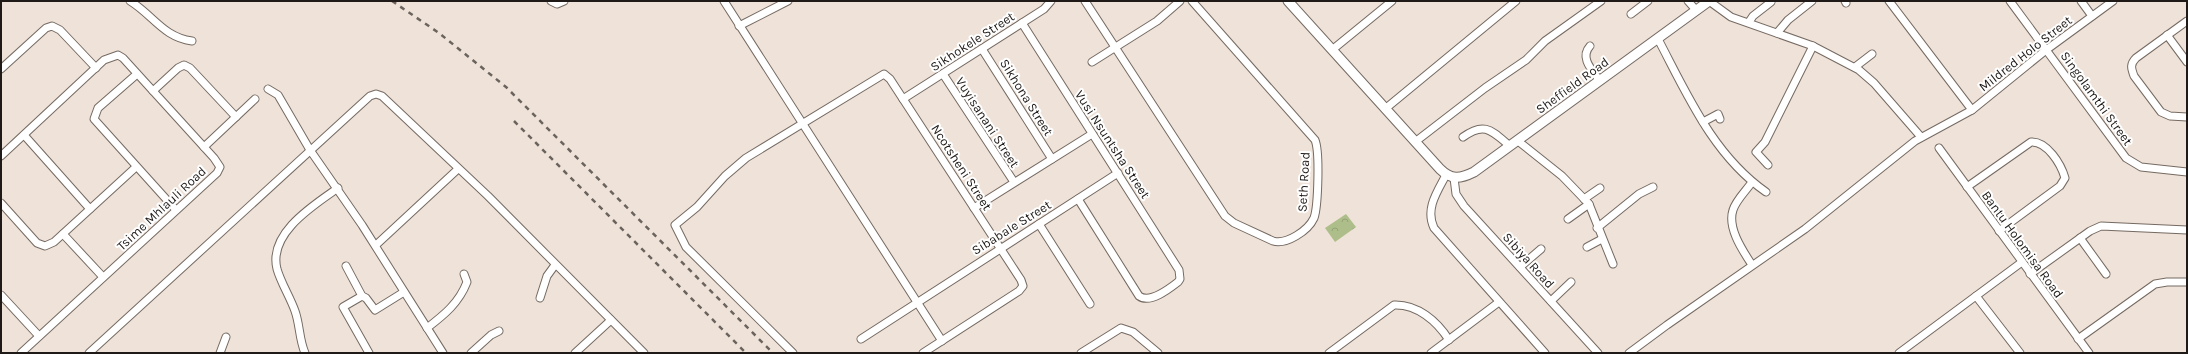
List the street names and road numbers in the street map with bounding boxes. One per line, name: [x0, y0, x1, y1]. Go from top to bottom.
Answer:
street label: Sikhokele Street: [927, 9, 1017, 74]
street label: Mildred Holo Street: [1976, 12, 2075, 94]
street label: Singolamthi Street: [2058, 48, 2136, 148]
street label: Sheffield Road: [1533, 54, 1612, 117]
street label: Sikhona Street: [997, 56, 1056, 139]
street label: Vuyisanani Street: [953, 74, 1022, 170]
street label: Vusi Nsuntsha Street: [1072, 87, 1153, 201]
street label: Ncotsheni Street: [928, 121, 995, 213]
street label: Seth Road: [1294, 152, 1313, 213]
street label: Tsime Mhlauli Road: [114, 163, 209, 253]
street label: Bantu Holomisa Road: [1979, 188, 2066, 301]
street label: Sibabale Street: [969, 197, 1054, 258]
street label: Sibiya Road: [1500, 229, 1557, 291]

